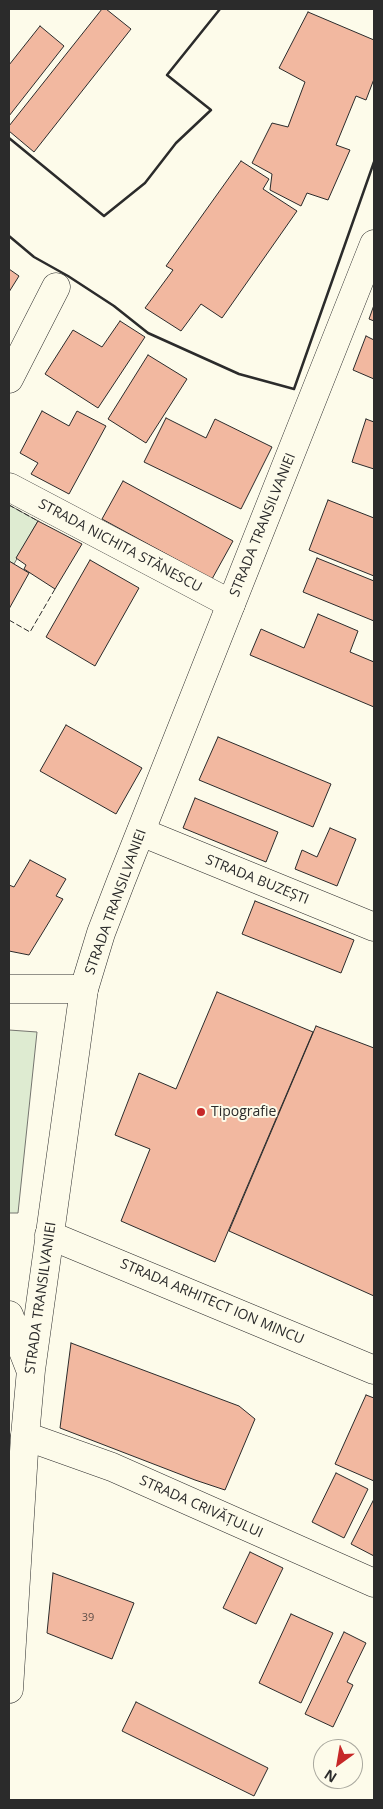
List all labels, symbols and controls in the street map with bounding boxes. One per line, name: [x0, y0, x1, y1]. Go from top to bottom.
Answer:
street label: STRADA TRANSILVANIEI: [226, 451, 300, 599]
street label: STRADA NICHITA STĂNESCU: [35, 496, 205, 596]
street label: STRADA TRANSILVANIEI: [82, 827, 150, 977]
street label: STRADA BUZEȘTI: [203, 852, 311, 908]
place label: Tipografie: [211, 1104, 276, 1120]
marker: Tipografie: [195, 1106, 207, 1118]
street label: STRADA TRANSILVANIEI: [22, 1221, 60, 1375]
street label: STRADA ARHITECT ION MINCU: [118, 1256, 306, 1348]
street label: STRADA CRIVĂȚULUI: [137, 1472, 265, 1542]
house number: 39: [82, 1611, 94, 1625]
north arrow: [313, 1739, 363, 1789]
text: N: [320, 1765, 340, 1787]

